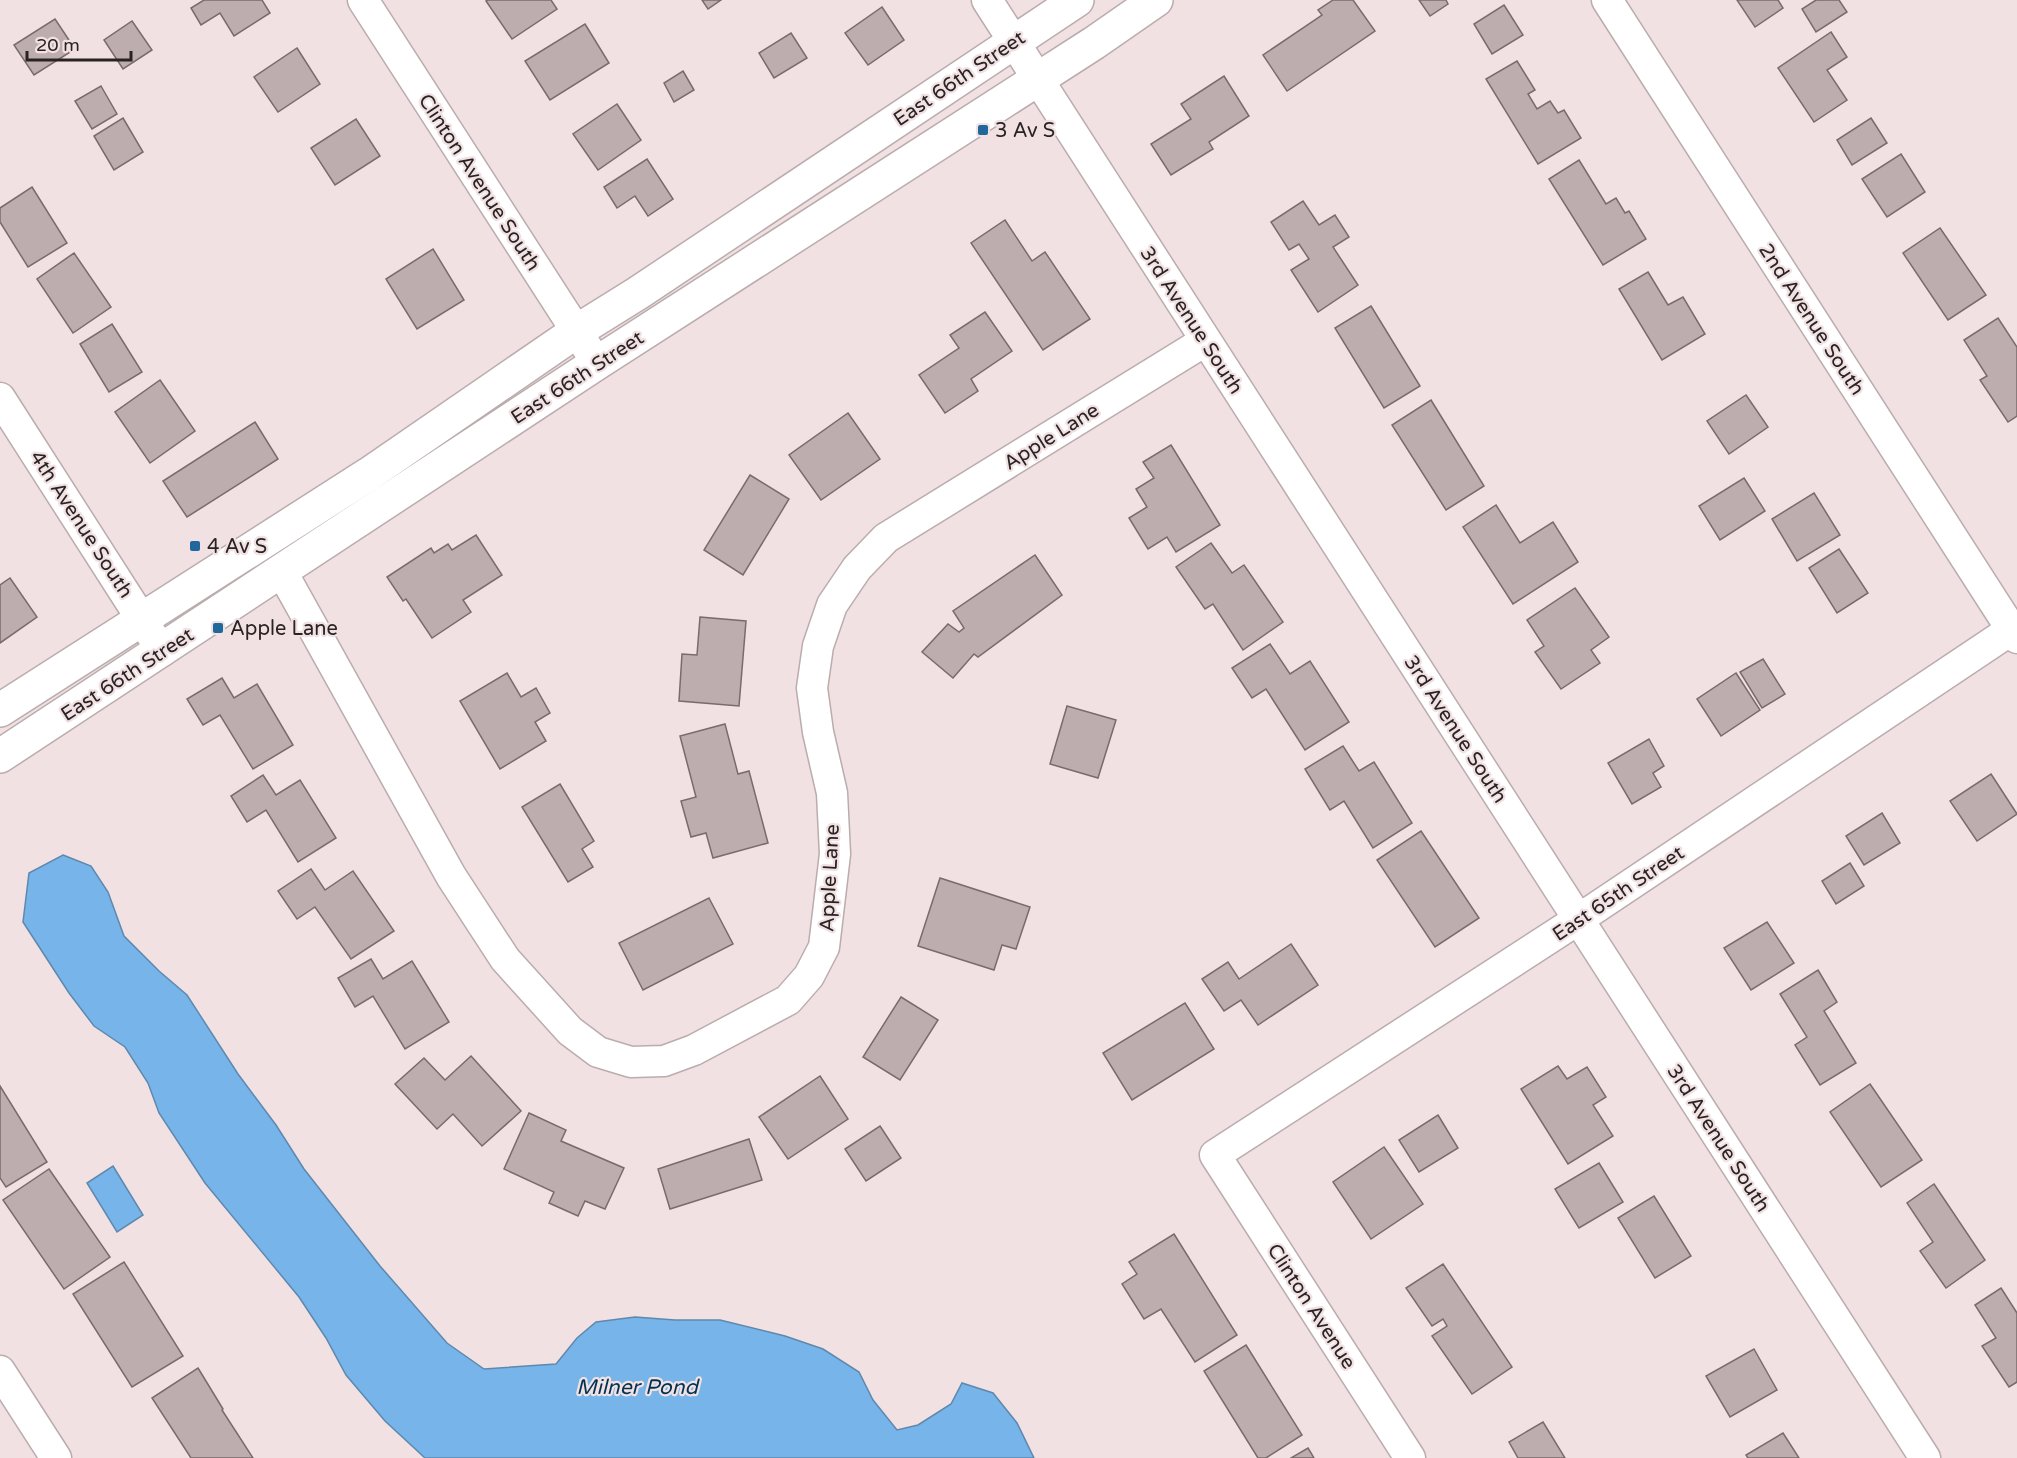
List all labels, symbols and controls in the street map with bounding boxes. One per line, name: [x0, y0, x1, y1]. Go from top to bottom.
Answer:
scale bar: [27, 24, 130, 62]
street label: East 66th Street: [889, 26, 1030, 132]
text: 20 m: [36, 34, 80, 56]
street label: Clinton Avenue South: [413, 90, 545, 276]
place label: 3 Av S: [995, 119, 1055, 143]
marker: 3 Av S: [976, 123, 990, 137]
street label: 2nd Avenue South: [1753, 239, 1869, 400]
street label: 3rd Avenue South: [1135, 242, 1248, 399]
street label: East 66th Street: [507, 326, 649, 430]
street label: Apple Lane: [999, 398, 1104, 476]
street label: 4th Avenue South: [25, 446, 138, 603]
place label: 4 Av S: [207, 535, 267, 559]
marker: 4 Av S: [188, 539, 202, 553]
place label: Apple Lane: [230, 617, 338, 641]
marker: Apple Lane: [211, 621, 225, 635]
street label: East 66th Street: [57, 623, 199, 727]
street label: 3rd Avenue South: [1399, 651, 1512, 808]
street label: Apple Lane: [815, 824, 845, 933]
street label: East 65th Street: [1548, 841, 1689, 947]
street label: 3rd Avenue South: [1662, 1060, 1775, 1217]
street label: Clinton Avenue: [1262, 1239, 1361, 1374]
water label: Milner Pond: [576, 1375, 700, 1400]

